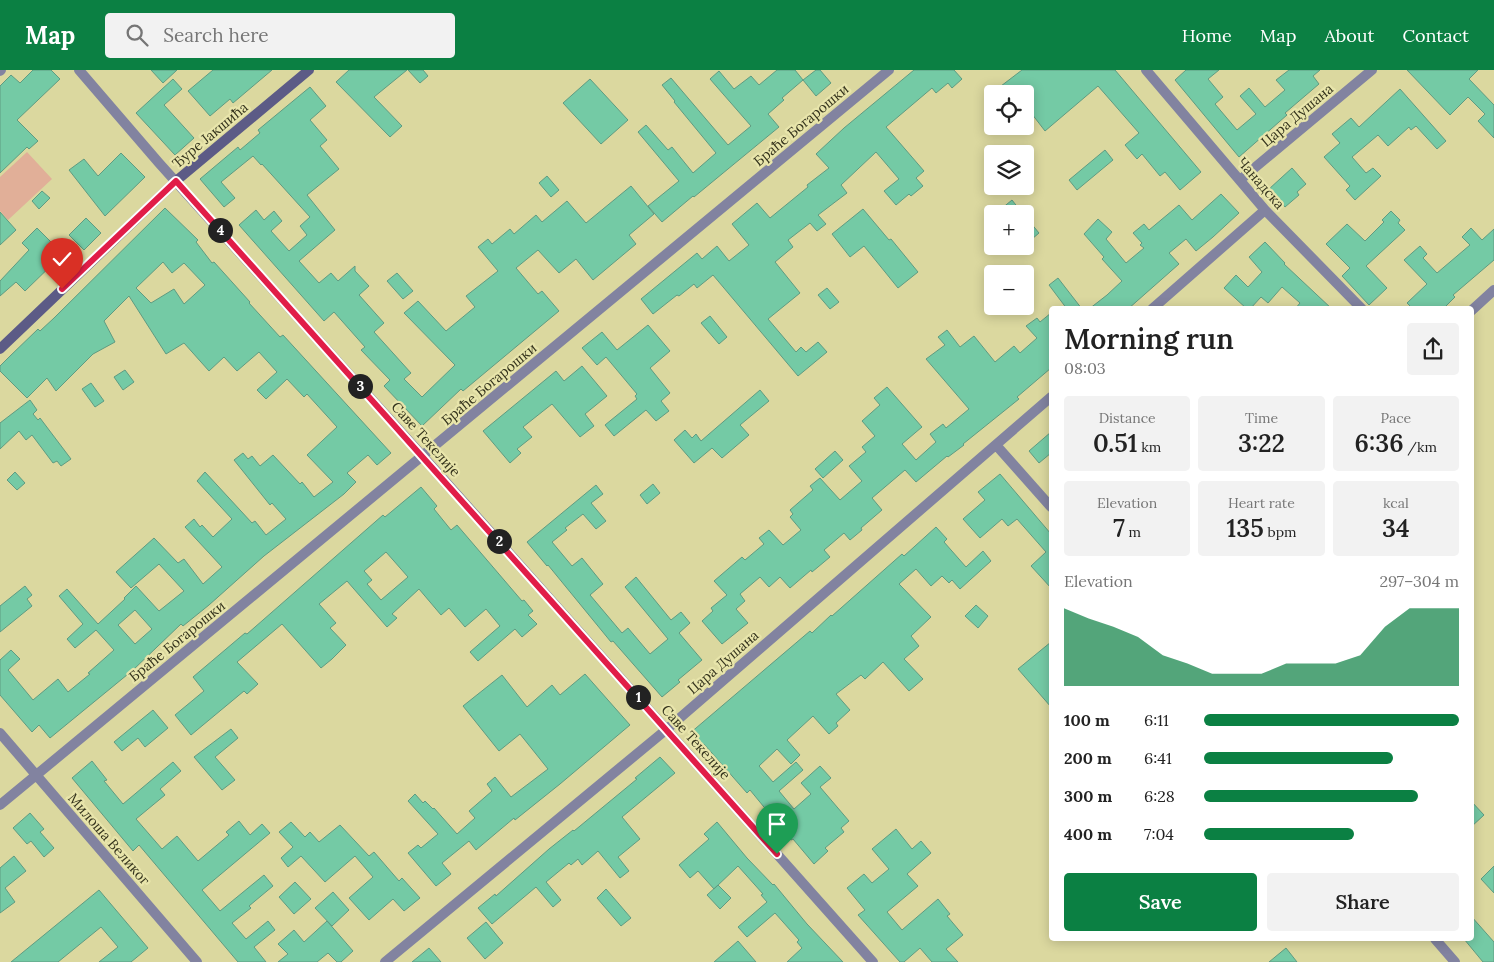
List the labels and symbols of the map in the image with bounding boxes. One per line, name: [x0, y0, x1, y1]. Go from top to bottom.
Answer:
street label: Браће Богарошки: [750, 80, 852, 170]
street label: Цара Душана: [1257, 80, 1337, 150]
street label: Ђуре Јакшића: [168, 98, 252, 172]
street label: Чанадска: [1233, 153, 1289, 213]
pin: 4: [208, 218, 232, 242]
pin: [41, 238, 83, 289]
street label: Браће Богарошки: [438, 339, 540, 429]
pin: 3: [348, 374, 372, 398]
street label: Саве Текелије: [388, 398, 465, 481]
pin: 2: [486, 528, 512, 554]
street label: Браће Богарошки: [125, 597, 229, 685]
street label: Цара Душана: [684, 626, 762, 698]
pin: 1: [626, 684, 650, 710]
street label: Саве Текелије: [658, 701, 735, 784]
street label: Милоша Великог: [64, 789, 154, 889]
pin: [756, 803, 798, 854]

